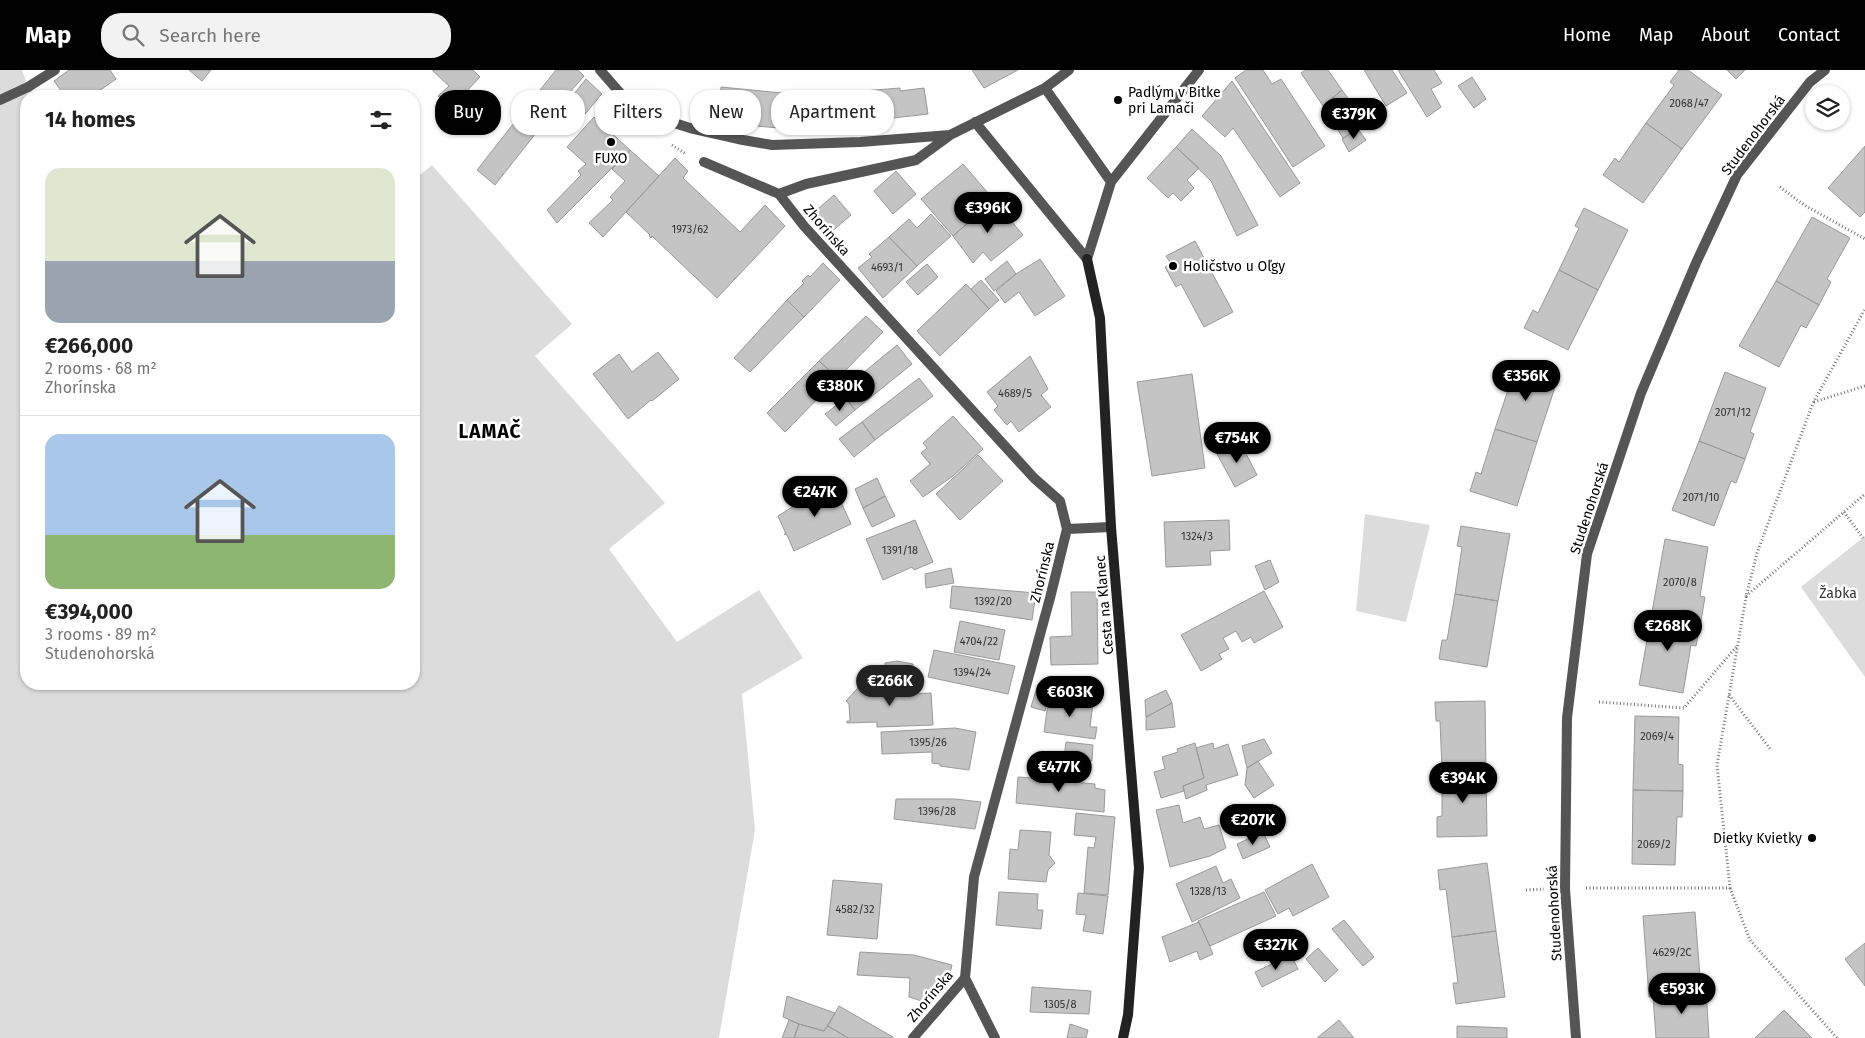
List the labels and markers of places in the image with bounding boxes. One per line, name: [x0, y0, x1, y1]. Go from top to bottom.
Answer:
place label: Padlým v Bitke pri Lamači: [1128, 84, 1221, 117]
marker: Padlým v Bitke pri Lamači: [1112, 94, 1124, 106]
pin: €379K: [1319, 98, 1389, 140]
marker: FUXO: [605, 136, 617, 148]
place label: FUXO: [594, 150, 628, 167]
pin: €396K: [953, 191, 1023, 234]
place label: Holičstvo u Oľgy: [1183, 258, 1285, 275]
marker: Holičstvo u Oľgy: [1167, 260, 1179, 272]
pin: €356K: [1491, 360, 1561, 402]
pin: €380K: [805, 370, 875, 412]
pin: €754K: [1202, 422, 1272, 464]
pin: €247K: [780, 476, 850, 518]
pin: €268K: [1633, 610, 1703, 652]
pin: €266K: [855, 664, 925, 707]
pin: €603K: [1035, 676, 1105, 718]
pin: €477K: [1024, 750, 1094, 793]
pin: €394K: [1428, 762, 1498, 804]
pin: €207K: [1218, 804, 1288, 846]
place label: Dietky Kvietky: [1713, 830, 1802, 847]
marker: Dietky Kvietky: [1806, 832, 1818, 844]
pin: €327K: [1241, 928, 1311, 971]
pin: €593K: [1647, 972, 1717, 1015]

